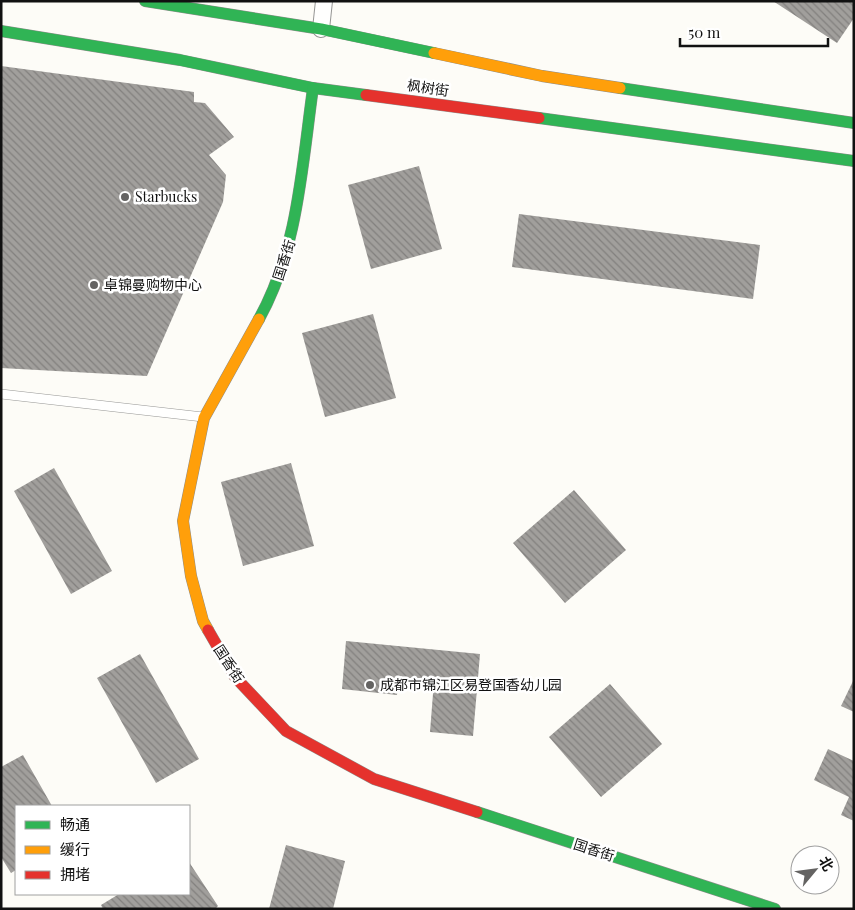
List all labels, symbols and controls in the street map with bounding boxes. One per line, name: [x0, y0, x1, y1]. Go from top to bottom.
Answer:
scale bar: [680, 15, 828, 47]
text: 50 m: [688, 22, 721, 42]
street label: 枫树街: [406, 75, 450, 100]
place label: Starbucks: [135, 187, 197, 206]
marker: Starbucks: [119, 191, 131, 203]
street label: 国香街: [268, 237, 299, 283]
place label: 卓锦曼购物中心: [104, 275, 202, 294]
marker: 卓锦曼购物中心: [88, 279, 100, 291]
street label: 国香街: [210, 641, 249, 687]
place label: 成都市锦江区易登国香幼儿园: [380, 675, 562, 694]
marker: 成都市锦江区易登国香幼儿园: [364, 679, 376, 691]
legend: [15, 805, 190, 895]
text: 畅通: [60, 814, 90, 834]
street label: 国香街: [571, 834, 617, 865]
text: 缓行: [60, 839, 90, 859]
north arrow: [790, 845, 840, 895]
text: 北: [815, 853, 839, 874]
text: 拥堵: [60, 864, 90, 884]

